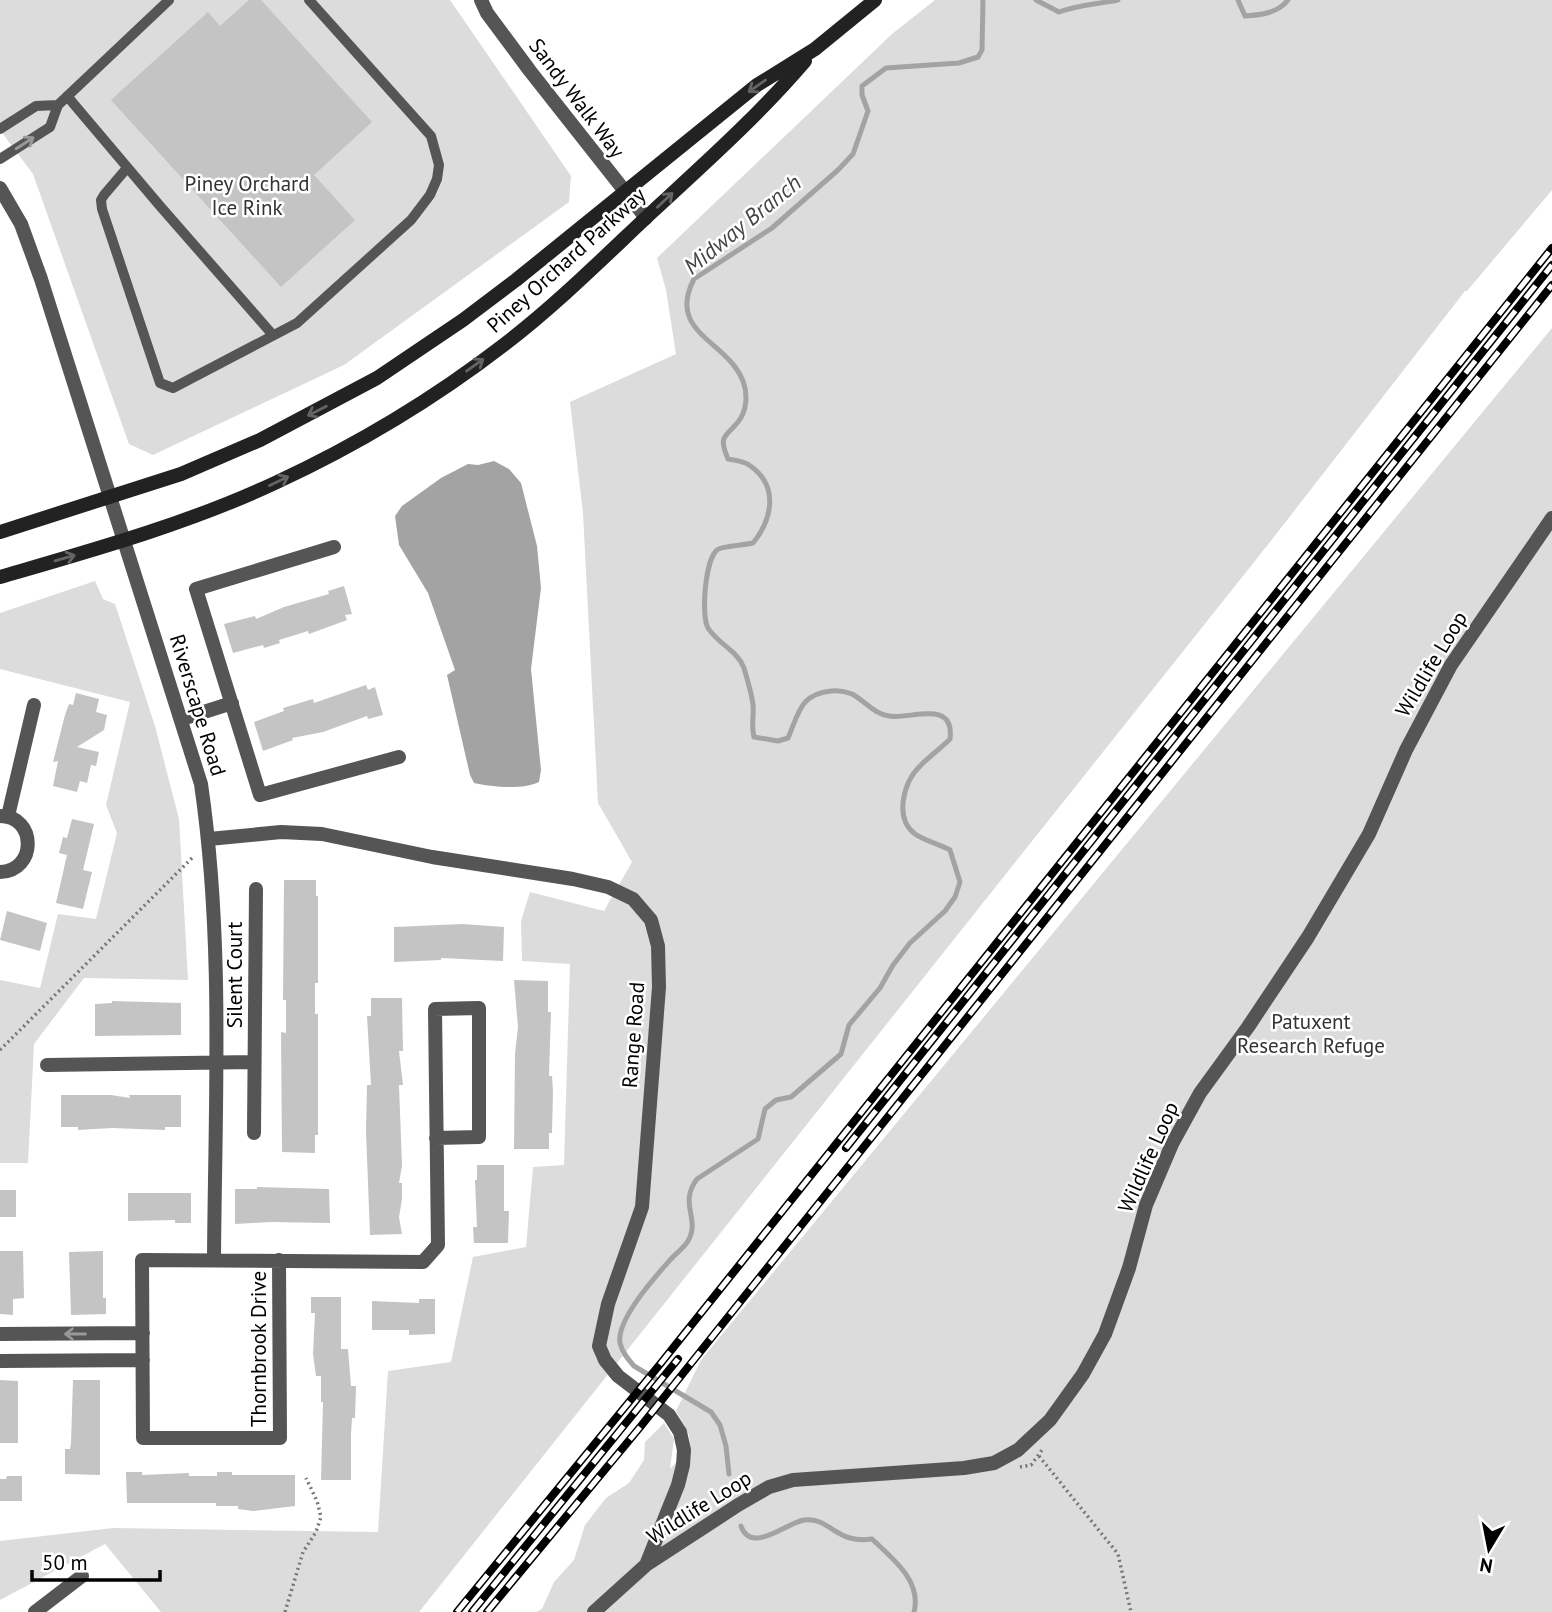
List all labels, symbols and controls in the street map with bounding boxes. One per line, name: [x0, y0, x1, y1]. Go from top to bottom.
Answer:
street label: Sandy Walk Way: [523, 33, 631, 163]
one-way arrow: [748, 79, 767, 93]
one-way arrow: [15, 136, 34, 150]
water label: Midway Branch: [677, 168, 807, 280]
park label: Piney Orchard Ice Rink: [184, 170, 310, 221]
street label: Piney Orchard Parkway: [481, 181, 651, 339]
one-way arrow: [656, 192, 673, 209]
one-way arrow: [465, 358, 484, 372]
one-way arrow: [307, 405, 328, 419]
one-way arrow: [268, 473, 289, 487]
one-way arrow: [54, 551, 76, 564]
street label: Wildlife Loop: [1389, 606, 1473, 722]
street label: Riverscape Road: [164, 631, 232, 779]
street label: Silent Court: [221, 922, 248, 1028]
street label: Range Road: [616, 981, 650, 1089]
park label: Patuxent Research Refuge: [1237, 1008, 1385, 1059]
street label: Wildlife Loop: [1112, 1097, 1184, 1217]
street label: Thornbrook Drive: [245, 1271, 272, 1427]
one-way arrow: [64, 1327, 87, 1341]
street label: Wildlife Loop: [642, 1464, 756, 1550]
north arrow: [1454, 1514, 1524, 1584]
scale bar: [32, 1538, 159, 1582]
text: 50 m: [42, 1549, 88, 1576]
text: N: [1478, 1553, 1494, 1579]

